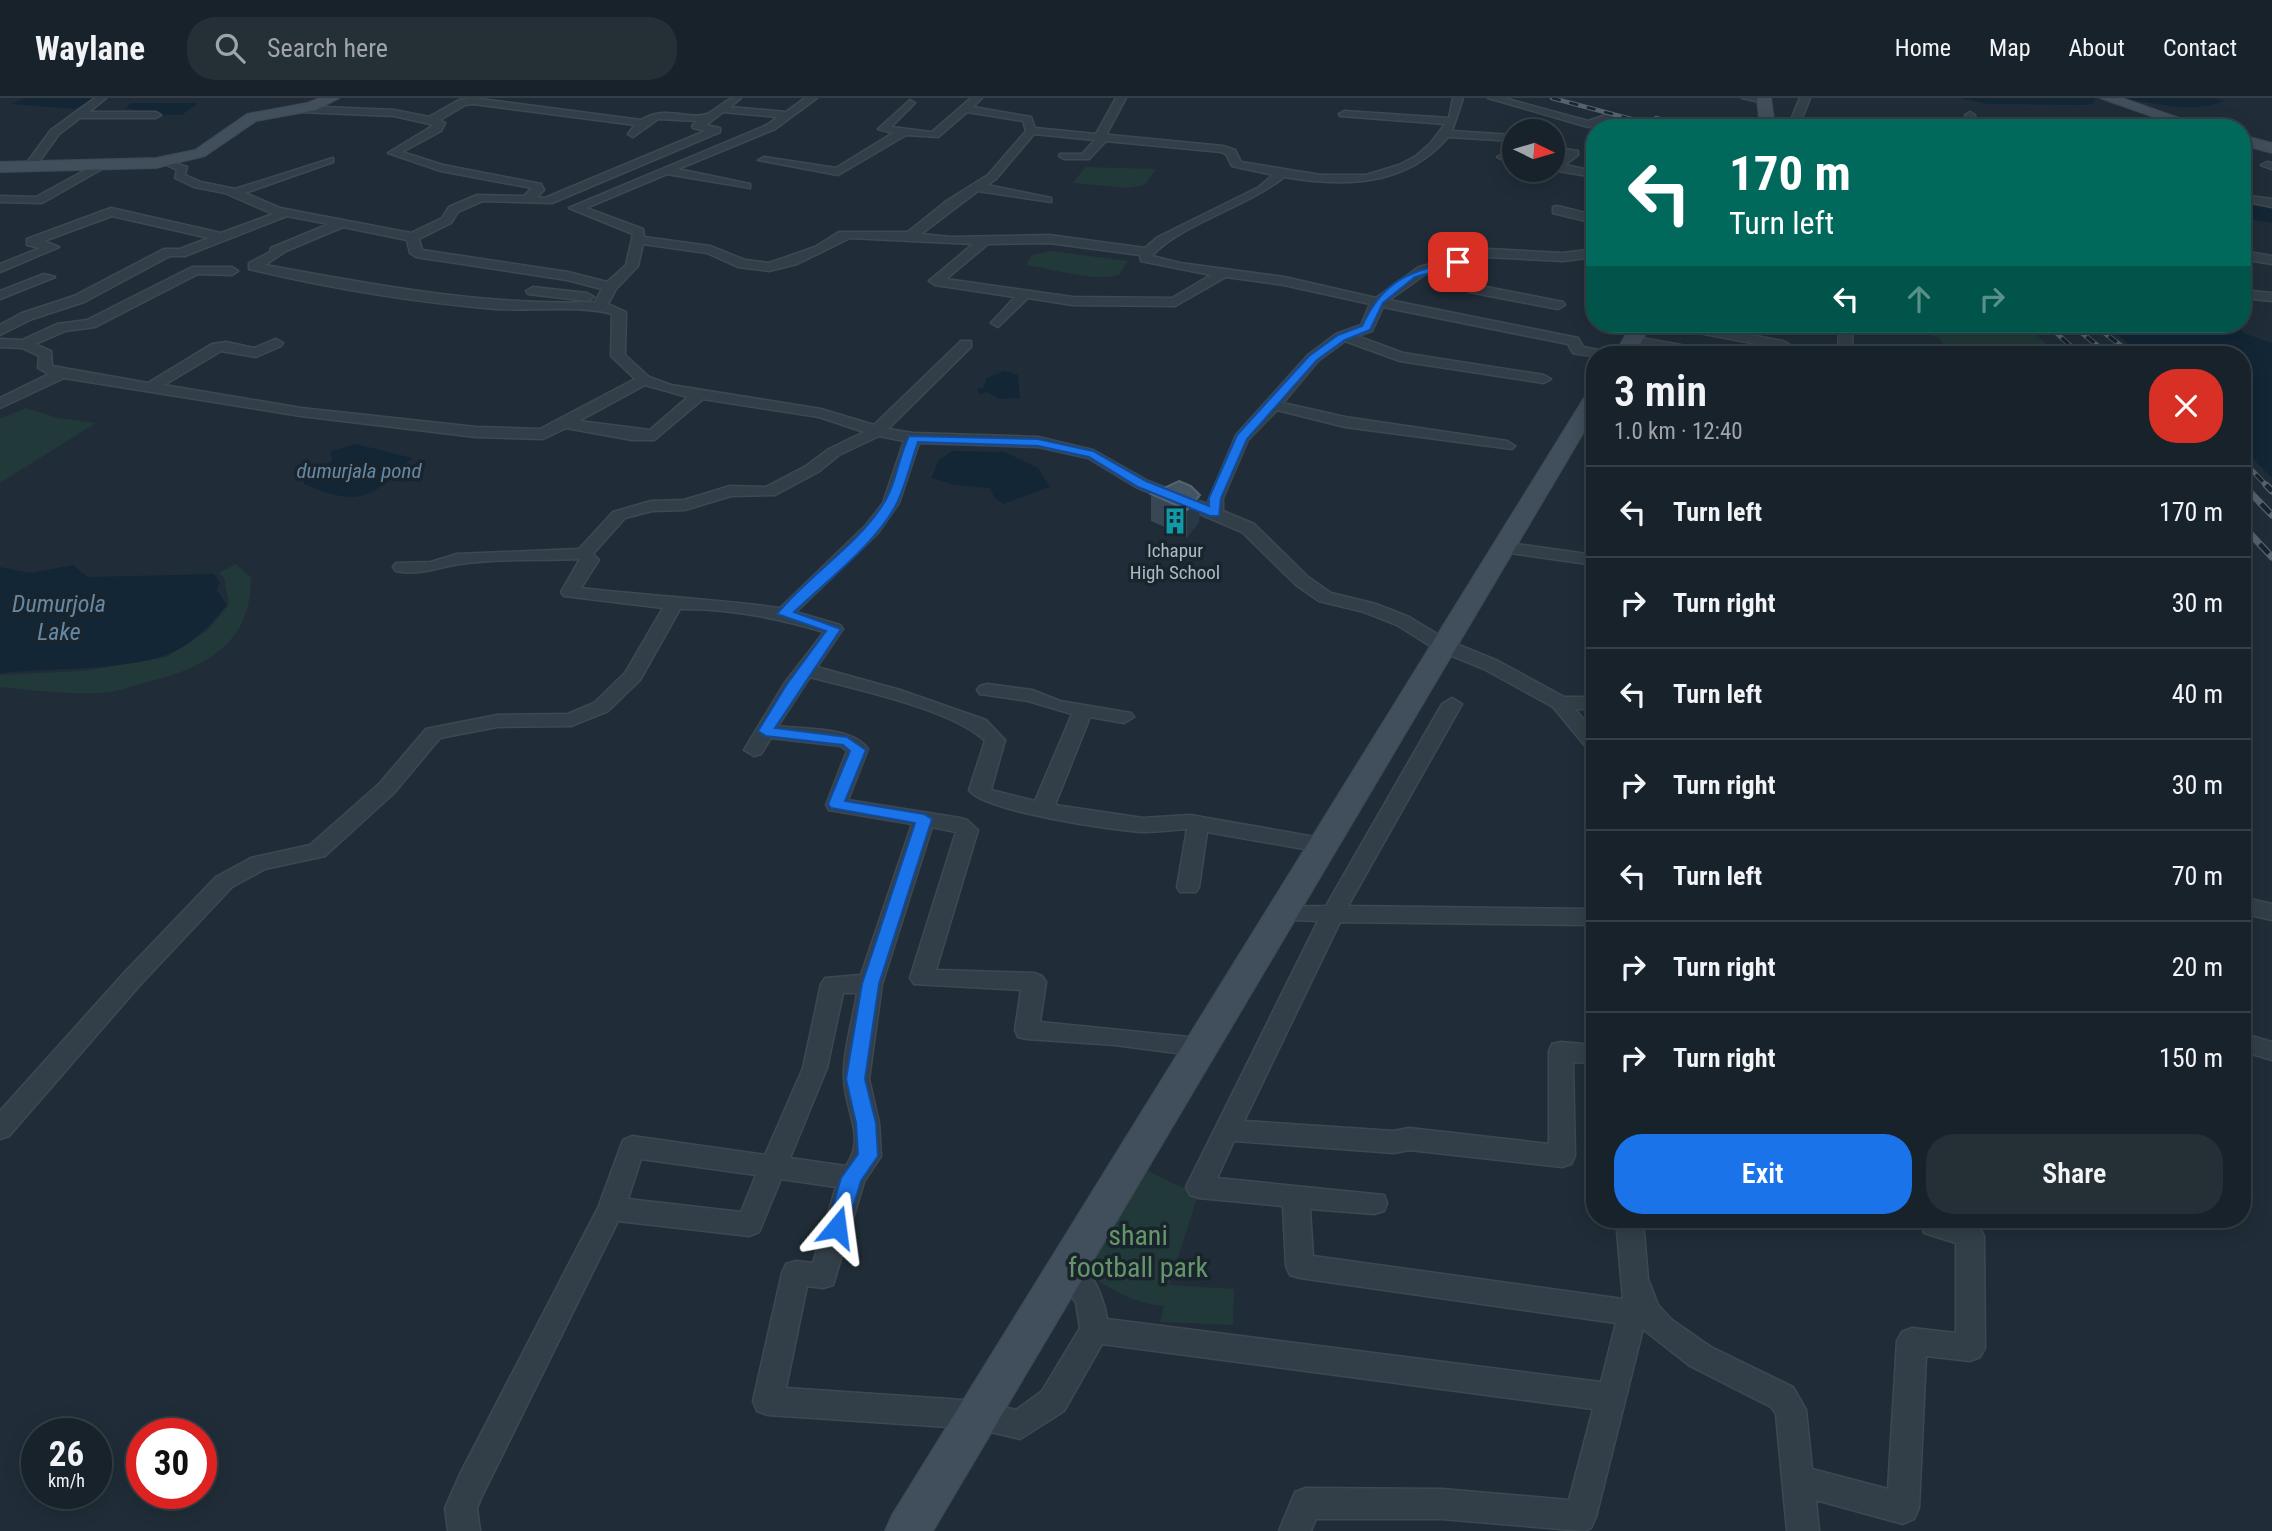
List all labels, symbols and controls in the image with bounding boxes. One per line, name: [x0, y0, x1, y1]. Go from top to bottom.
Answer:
search box: [187, 17, 677, 80]
text: Waylane: [35, 29, 145, 68]
icon: search: [211, 29, 249, 67]
text: Search here: [267, 33, 388, 63]
text: Home: [1895, 34, 1951, 62]
text: Map: [1989, 34, 2031, 62]
text: About: [2069, 34, 2125, 62]
text: Contact: [2163, 34, 2237, 62]
north arrow: [1502, 119, 1564, 182]
map controls: [1502, 119, 1565, 182]
text: 170 m: [1729, 145, 1851, 202]
icon: left: [1614, 147, 1705, 238]
text: Turn left: [1729, 204, 1834, 242]
pin: [1428, 232, 1488, 292]
icon: arrive: [1439, 243, 1477, 281]
icon: left: [1827, 280, 1865, 318]
icon: ahead: [1900, 280, 1938, 318]
icon: right: [1973, 280, 2011, 318]
text: 3 min: [1614, 367, 1707, 416]
button: close: [2149, 369, 2223, 443]
text: 1.0 km · 12:40: [1614, 418, 1743, 445]
water label: dumurjala pond: [296, 459, 422, 483]
icon: left: [1614, 493, 1652, 531]
text: Turn left: [1673, 497, 1762, 527]
text: 170 m: [2159, 497, 2223, 527]
building icon: Ichapur High School: [1160, 506, 1190, 536]
place label: Ichapur High School: [1130, 539, 1220, 584]
icon: right: [1614, 584, 1652, 622]
text: Turn right: [1673, 588, 1775, 618]
text: 30 m: [2172, 588, 2223, 618]
water label: Dumurjola Lake: [12, 590, 106, 646]
icon: left: [1614, 675, 1652, 713]
text: Turn left: [1673, 679, 1762, 709]
text: 40 m: [2172, 679, 2223, 709]
icon: right: [1614, 766, 1652, 804]
text: Turn right: [1673, 770, 1775, 800]
text: 30 m: [2172, 770, 2223, 800]
icon: left: [1614, 857, 1652, 895]
text: Turn left: [1673, 861, 1762, 891]
text: 70 m: [2172, 861, 2223, 891]
icon: right: [1614, 948, 1652, 986]
text: Turn right: [1673, 952, 1775, 982]
text: 20 m: [2172, 952, 2223, 982]
icon: right: [1614, 1039, 1652, 1077]
text: Turn right: [1673, 1043, 1775, 1073]
text: 150 m: [2159, 1043, 2223, 1073]
button: Exit: [1614, 1134, 1912, 1214]
button: Share: [1926, 1134, 2223, 1214]
position arrow: [800, 1190, 874, 1264]
park label: shani football park: [1068, 1219, 1208, 1284]
speed limit sign: 30: [126, 1418, 217, 1509]
text: 26: [49, 1434, 84, 1475]
text: km/h: [48, 1470, 85, 1491]

